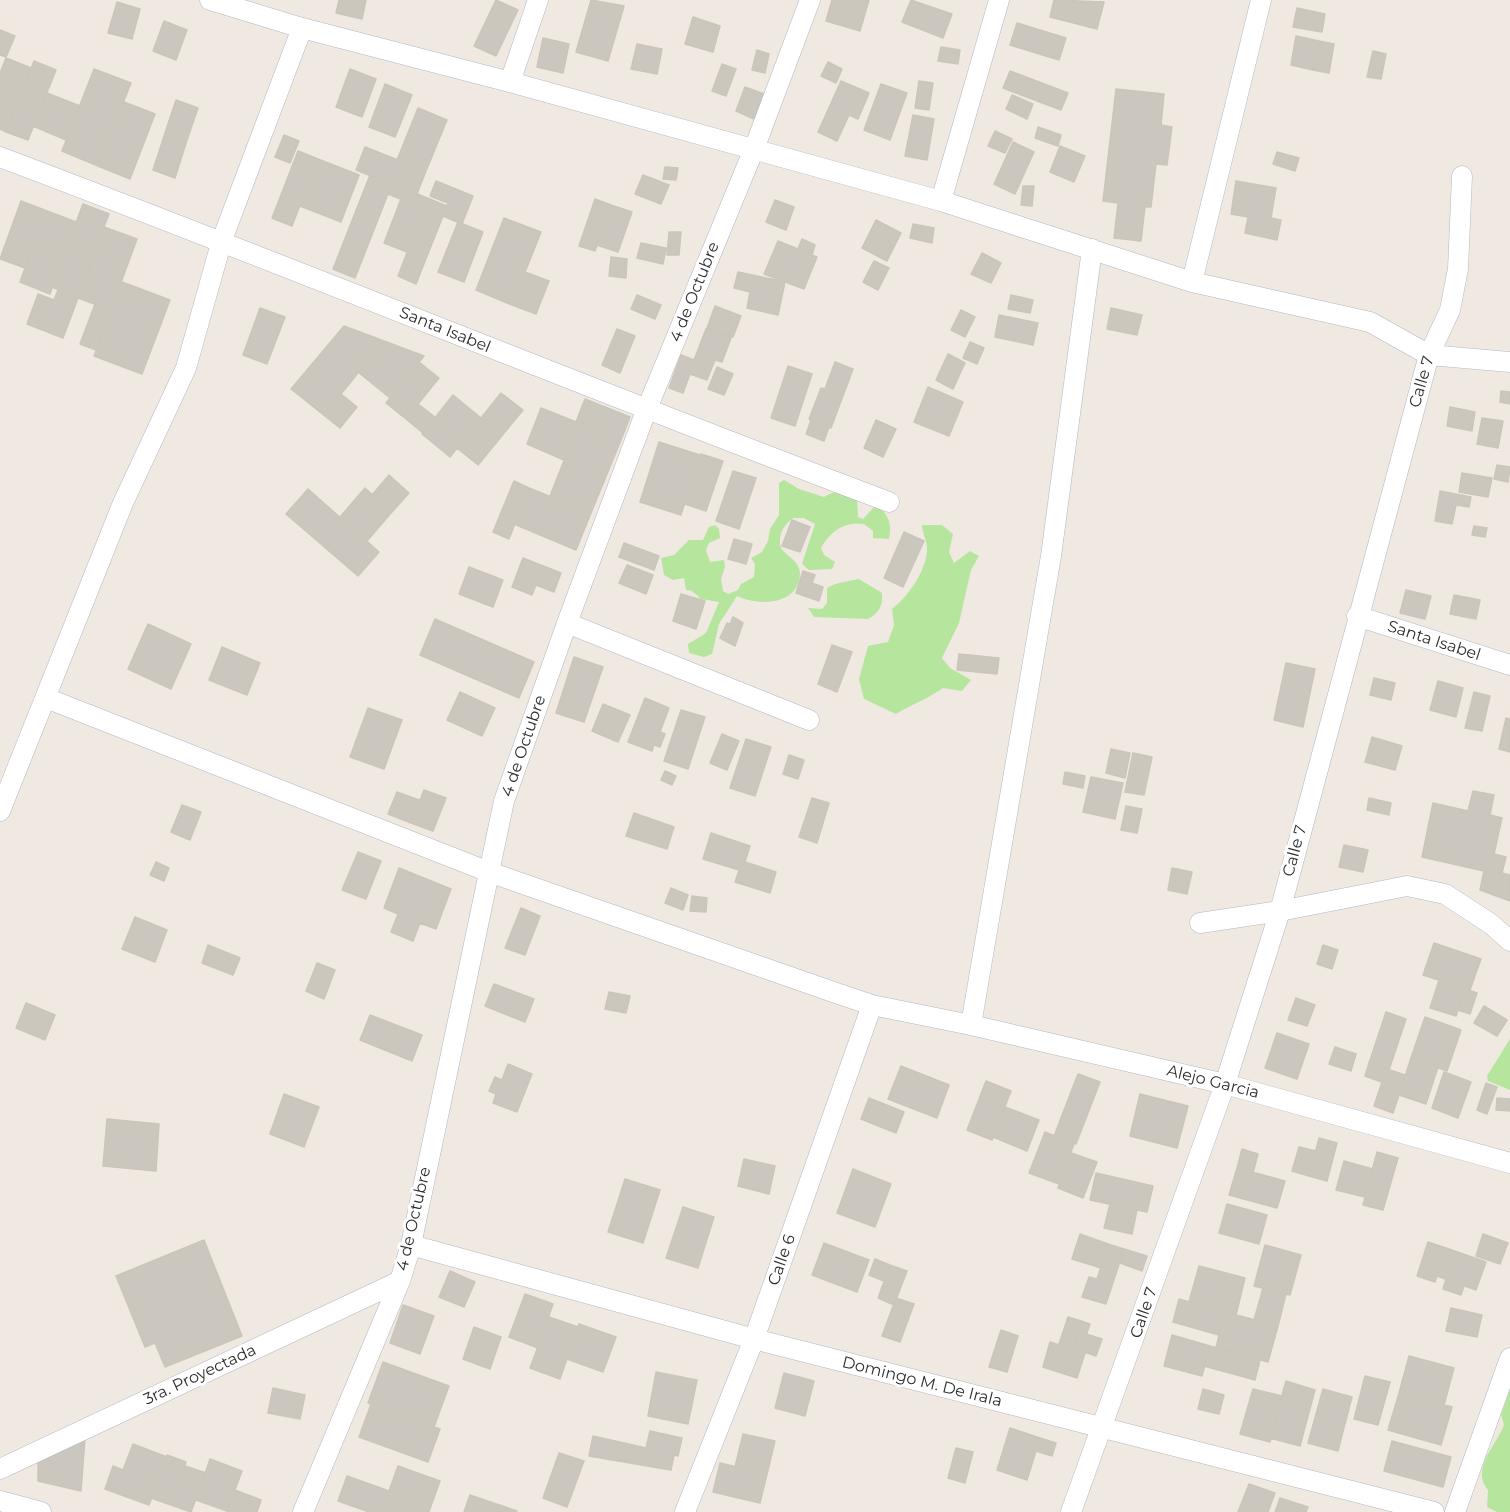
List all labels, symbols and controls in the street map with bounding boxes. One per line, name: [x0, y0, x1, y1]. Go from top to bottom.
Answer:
street label: 4 de Octubre: [666, 239, 724, 345]
street label: Santa Isabel: [397, 303, 493, 357]
street label: Calle 7: [1406, 354, 1438, 410]
street label: Santa Isabel: [1385, 617, 1483, 665]
street label: 4 de Octubre: [498, 693, 550, 799]
street label: Calle 7: [1279, 823, 1311, 879]
street label: Alejo Garcia: [1165, 1061, 1261, 1103]
street label: 4 de Octubre: [393, 1165, 435, 1273]
street label: Calle 6: [764, 1232, 800, 1288]
street label: Calle 7: [1126, 1285, 1162, 1341]
street label: 3ra. Proyectada: [141, 1341, 259, 1409]
street label: Domingo M. De Irala: [840, 1353, 1004, 1411]

